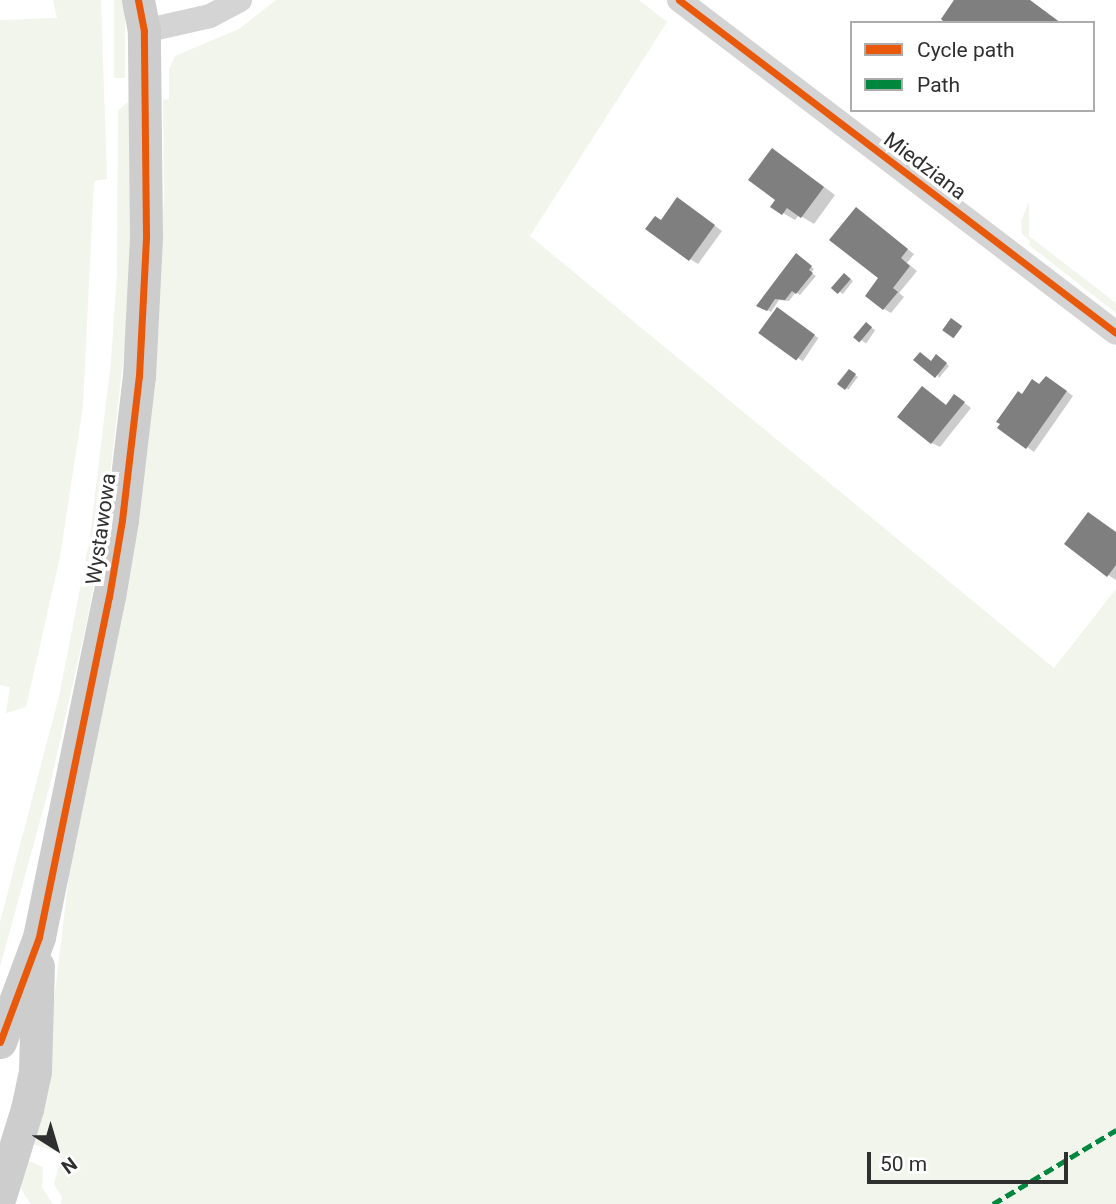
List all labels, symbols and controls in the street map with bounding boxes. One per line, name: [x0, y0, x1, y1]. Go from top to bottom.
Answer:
legend: [850, 21, 1095, 112]
text: Cycle path: [917, 38, 1015, 62]
text: Path: [917, 73, 960, 97]
street label: Miedziana: [879, 127, 971, 205]
street label: Wystawowa: [81, 471, 121, 587]
north arrow: [21, 1113, 91, 1183]
scale bar: [871, 1138, 1072, 1182]
text: N: [57, 1152, 81, 1178]
text: 50 m: [880, 1152, 927, 1176]

